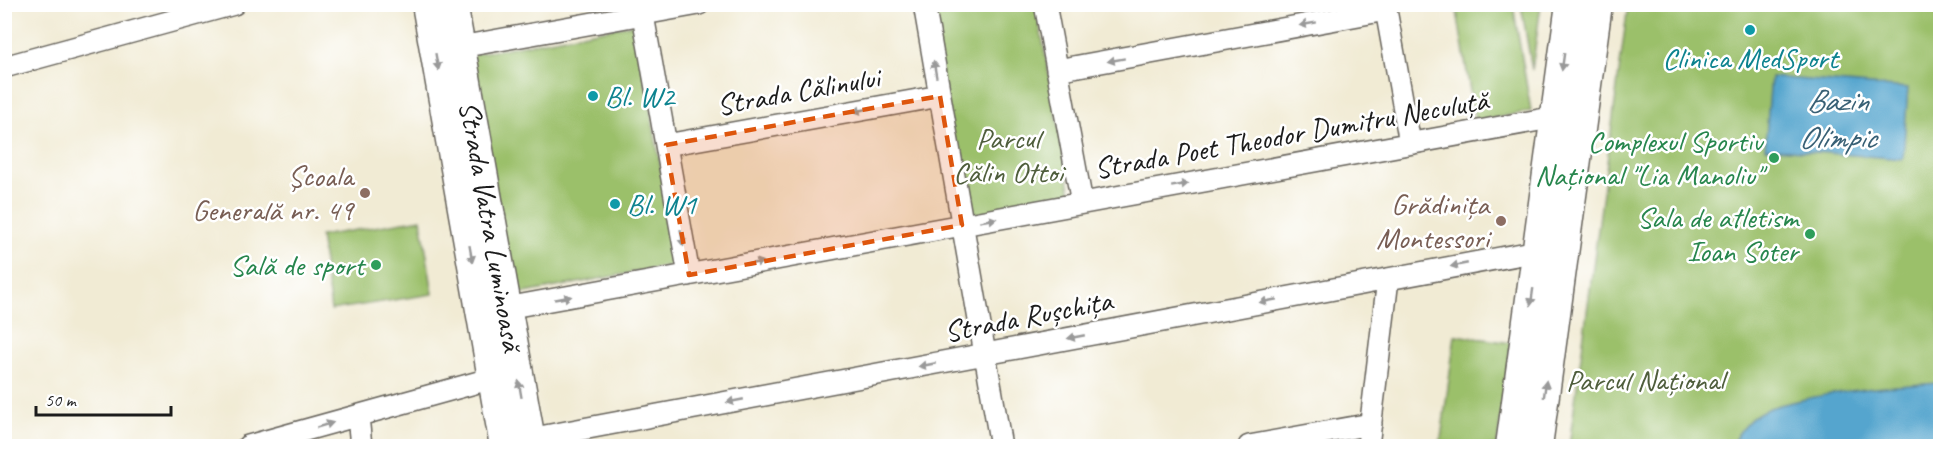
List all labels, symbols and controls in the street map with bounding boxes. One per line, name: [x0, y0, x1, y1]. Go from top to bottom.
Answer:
one-way arrow: [1298, 20, 1317, 29]
marker: Clinica MedSport: [1743, 23, 1757, 37]
place label: Clinica MedSport: [1662, 39, 1841, 77]
one-way arrow: [433, 53, 442, 72]
one-way arrow: [1558, 53, 1568, 72]
one-way arrow: [1107, 55, 1126, 64]
street label: Strada Călinului: [714, 57, 886, 124]
one-way arrow: [931, 59, 940, 78]
place label: Bl. W2: [605, 77, 677, 115]
street label: Strada Poet Theodor Dumitru Neculuță: [1091, 80, 1494, 187]
water label: Bazin Olimpic: [1799, 80, 1879, 158]
marker: Bl. W2: [586, 89, 600, 103]
street label: Strada Vatra Luminoasă: [450, 98, 532, 357]
one-way arrow: [852, 105, 871, 114]
park label: Parcul Călin Ottoi: [953, 119, 1066, 191]
place label: Complexul Sportiv Național "Lia Manoliu": [1535, 122, 1768, 194]
marker: Complexul Sportiv Național "Lia Manoliu": [1767, 151, 1781, 165]
place label: Școala Generală nr. 49: [192, 157, 356, 229]
one-way arrow: [1171, 180, 1190, 189]
place label: Bl. W1: [627, 185, 698, 223]
place label: Grădinița Montessori: [1376, 185, 1492, 257]
marker: Școala Generală nr. 49: [358, 186, 372, 200]
marker: Bl. W1: [608, 197, 622, 211]
place label: Sala de atletism Ioan Soter: [1637, 198, 1800, 270]
marker: Grădinița Montessori: [1494, 214, 1508, 228]
one-way arrow: [979, 215, 998, 224]
marker: Sala de atletism Ioan Soter: [1803, 227, 1817, 241]
one-way arrow: [678, 228, 687, 247]
one-way arrow: [467, 245, 476, 264]
place label: Sală de sport: [229, 246, 367, 284]
marker: Sală de sport: [369, 258, 383, 272]
one-way arrow: [746, 258, 765, 267]
one-way arrow: [1450, 261, 1469, 270]
street label: Strada Rușchița: [941, 281, 1117, 351]
one-way arrow: [1527, 288, 1536, 307]
one-way arrow: [554, 293, 573, 302]
one-way arrow: [1258, 297, 1277, 306]
one-way arrow: [1066, 333, 1085, 342]
one-way arrow: [917, 361, 936, 370]
park label: Parcul Național: [1566, 361, 1729, 399]
scale bar: [36, 379, 171, 417]
one-way arrow: [515, 379, 524, 398]
one-way arrow: [1540, 379, 1549, 398]
text: 50 m: [45, 389, 78, 411]
one-way arrow: [725, 396, 744, 405]
one-way arrow: [316, 420, 334, 429]

